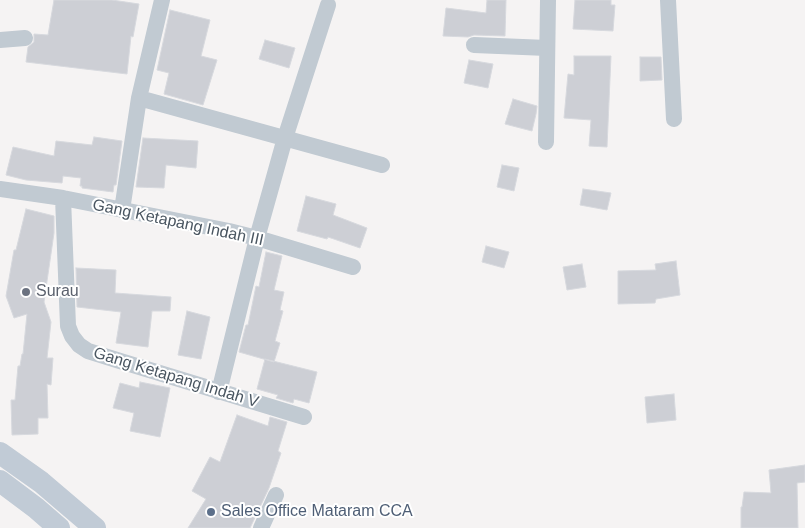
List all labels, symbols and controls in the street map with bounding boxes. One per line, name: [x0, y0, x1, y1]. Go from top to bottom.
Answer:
street label: Gang Ketapang Indah III: [91, 195, 265, 251]
place label: Surau: [36, 282, 79, 302]
marker: Surau: [20, 286, 32, 298]
street label: Gang Ketapang Indah V: [91, 344, 261, 412]
place label: Sales Office Mataram CCA: [221, 502, 413, 522]
marker: Sales Office Mataram CCA: [205, 506, 217, 518]

